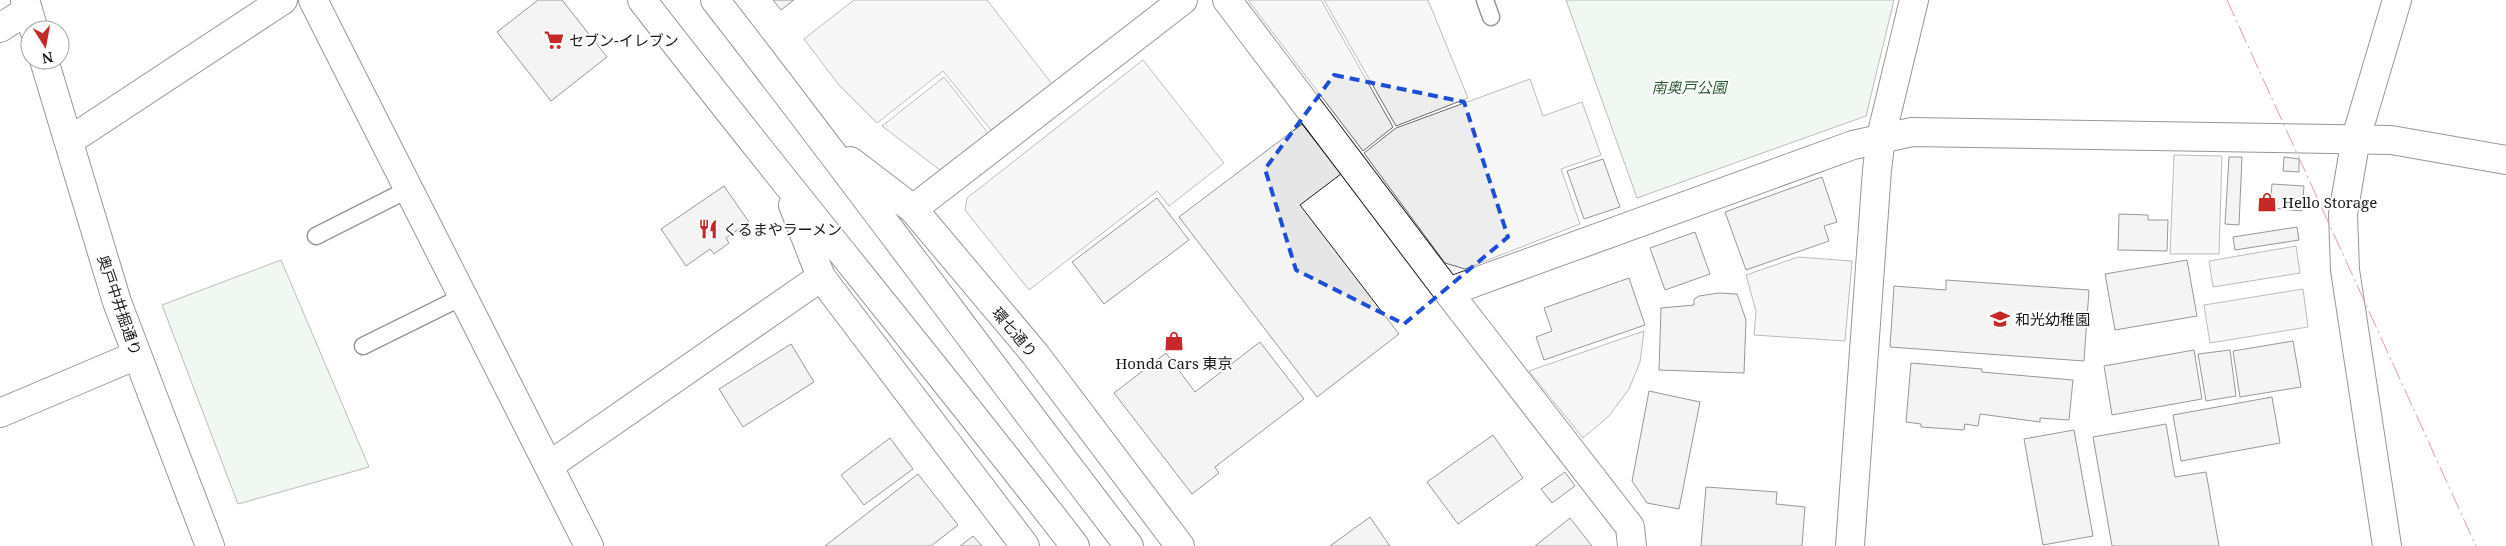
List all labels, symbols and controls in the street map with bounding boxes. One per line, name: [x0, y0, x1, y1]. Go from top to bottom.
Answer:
north arrow: [20, 20, 70, 70]
supermarket icon: セブン-イレブン: [543, 29, 565, 51]
place label: セブン-イレブン: [569, 30, 679, 50]
text: N: [40, 48, 55, 69]
park label: 南奥戸公園: [1651, 77, 1728, 97]
shop icon: Hello Storage: [2256, 191, 2278, 213]
place label: Hello Storage: [2282, 192, 2377, 212]
restaurant icon: くるまやラーメン: [697, 218, 719, 240]
place label: くるまやラーメン: [723, 219, 842, 239]
street label: 奥戸中井掘通り: [93, 252, 147, 358]
street label: 環七通り: [988, 303, 1042, 361]
school or university icon: 和光幼稚園: [1989, 308, 2011, 330]
place label: 和光幼稚園: [2015, 309, 2090, 329]
shop icon: Honda Cars 東京: [1163, 330, 1185, 352]
place label: Honda Cars 東京: [1115, 353, 1233, 373]

